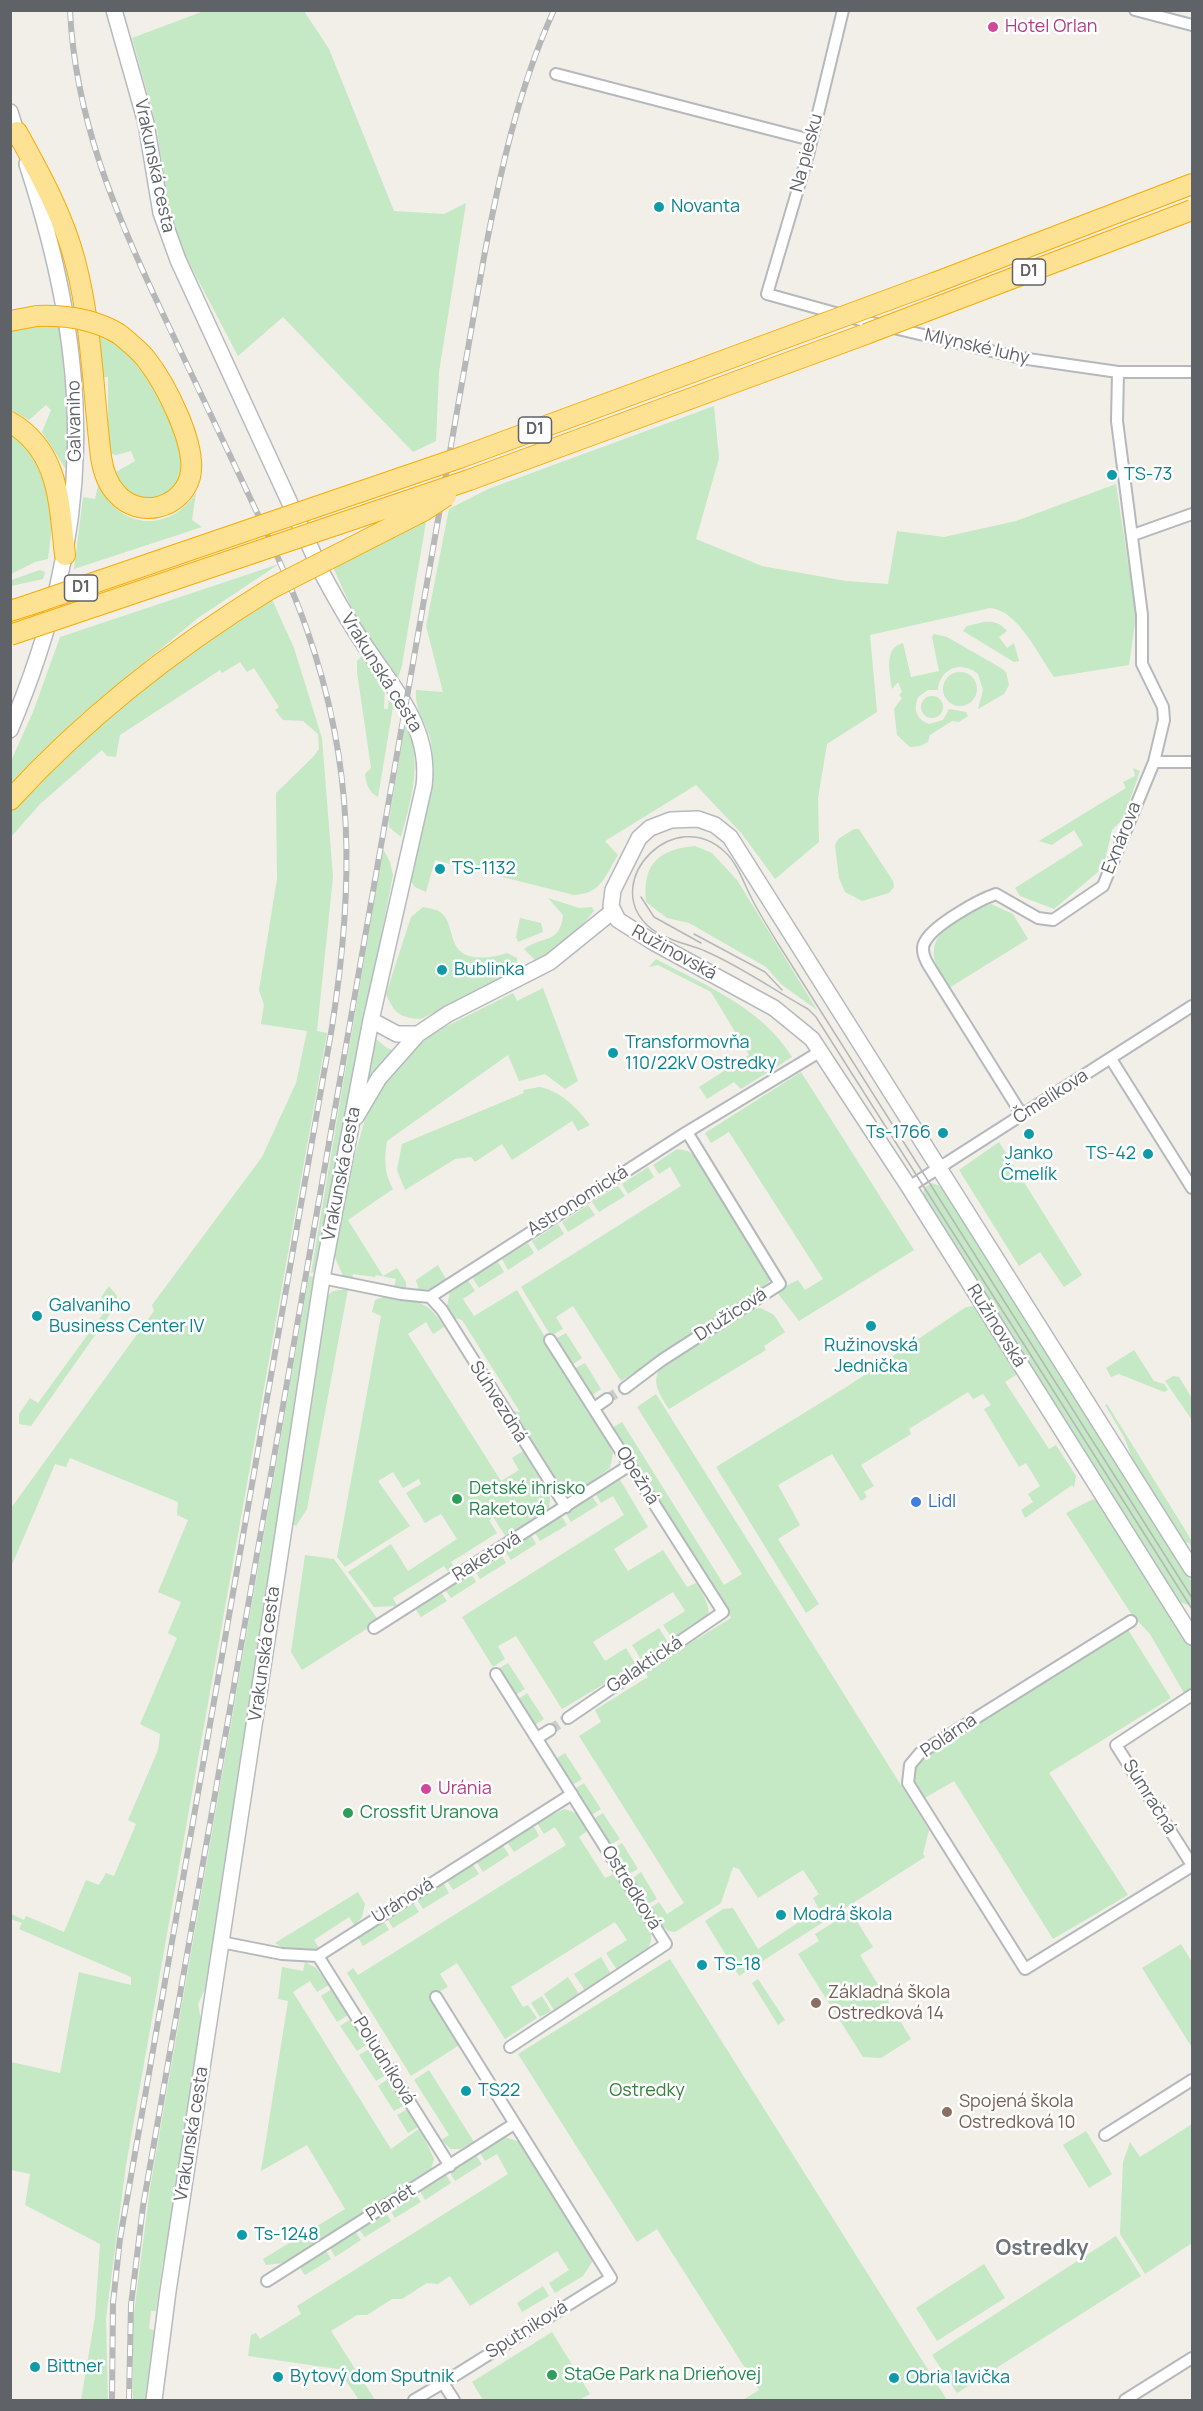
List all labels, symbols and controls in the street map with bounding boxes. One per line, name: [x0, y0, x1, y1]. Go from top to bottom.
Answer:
place label: Hotel Orlan: [1005, 16, 1098, 38]
marker: Hotel Orlan: [986, 20, 1000, 34]
street label: Vrakunská cesta: [129, 97, 179, 235]
street label: Na piesku: [786, 111, 828, 195]
place label: Novanta: [671, 196, 740, 218]
marker: Novanta: [652, 200, 666, 214]
road number: D1: [1012, 259, 1046, 285]
street label: Mlynské luhy: [923, 324, 1031, 370]
street label: Galvaniho: [63, 380, 87, 462]
road number: D1: [518, 417, 552, 443]
place label: TS-73: [1124, 464, 1172, 486]
marker: TS-73: [1105, 468, 1119, 482]
road number: D1: [64, 575, 98, 601]
street label: Vrakunská cesta: [336, 610, 426, 736]
street label: Exnárova: [1098, 799, 1146, 877]
place label: TS-1132: [452, 858, 516, 880]
marker: TS-1132: [433, 862, 447, 876]
street label: Ružinovská: [628, 921, 720, 985]
place label: Bublinka: [454, 959, 524, 981]
marker: Bublinka: [435, 963, 449, 977]
place label: Transformovňa 110/22kV Ostredky: [625, 1032, 777, 1074]
marker: Transformovňa 110/22kV Ostredky: [606, 1046, 620, 1060]
street label: Čmelíkova: [1010, 1065, 1092, 1129]
street label: Vrakunská cesta: [318, 1105, 366, 1243]
place label: Ts-1766: [866, 1122, 931, 1144]
marker: Ts-1766: [936, 1126, 950, 1140]
marker: Janko Čmelík: [1022, 1127, 1036, 1141]
place label: Janko Čmelík: [1001, 1143, 1057, 1186]
place label: TS-42: [1085, 1143, 1136, 1165]
marker: TS-42: [1141, 1147, 1155, 1161]
street label: Astronomická: [524, 1161, 632, 1241]
street label: Ružinovská: [962, 1280, 1030, 1372]
street label: Družicová: [691, 1284, 771, 1346]
place label: Galvaniho Business Center IV: [49, 1295, 204, 1338]
marker: Galvaniho Business Center IV: [30, 1309, 44, 1323]
marker: Ružinovská Jednička: [864, 1319, 878, 1333]
place label: Ružinovská Jednička: [824, 1335, 918, 1378]
street label: Súhvezdná: [464, 1357, 532, 1447]
street label: Obežná: [611, 1443, 663, 1509]
place label: Detské ihrisko Raketová: [469, 1478, 585, 1520]
place label: Lidl: [928, 1491, 956, 1513]
marker: Detské ihrisko Raketová: [450, 1492, 464, 1506]
marker: Lidl: [909, 1495, 923, 1509]
street label: Raketová: [449, 1528, 525, 1586]
street label: Vrakunská cesta: [245, 1585, 285, 1723]
street label: Galaktická: [603, 1632, 687, 1698]
street label: Polárna: [917, 1709, 981, 1763]
street label: Súmračná: [1118, 1756, 1180, 1838]
place label: Uránia: [438, 1778, 492, 1800]
marker: Uránia: [419, 1782, 433, 1796]
place label: Crossfit Uranova: [360, 1802, 499, 1824]
marker: Crossfit Uranova: [341, 1806, 355, 1820]
street label: Ostredková: [597, 1842, 665, 1934]
street label: Uránová: [368, 1874, 438, 1928]
place label: Modrá škola: [793, 1904, 892, 1926]
marker: Modrá škola: [774, 1908, 788, 1922]
place label: TS-18: [714, 1954, 761, 1976]
marker: TS-18: [695, 1958, 709, 1972]
place label: Základná škola Ostredková 14: [828, 1982, 950, 2024]
marker: Základná škola Ostredková 14: [809, 1996, 823, 2010]
street label: Poludníková: [348, 2013, 420, 2109]
street label: Vrakunská cesta: [171, 2065, 213, 2203]
place label: TS22: [478, 2080, 520, 2102]
park label: Ostredky: [609, 2080, 685, 2102]
marker: TS22: [459, 2084, 473, 2098]
place label: Spojená škola Ostredková 10: [959, 2091, 1075, 2134]
marker: Spojená škola Ostredková 10: [940, 2105, 954, 2119]
street label: Planét: [363, 2180, 419, 2226]
place label: Ts-1248: [254, 2224, 319, 2246]
marker: Ts-1248: [235, 2228, 249, 2242]
district label: Ostredky: [995, 2236, 1089, 2262]
street label: Sputniková: [482, 2296, 572, 2364]
place label: Bittner: [47, 2356, 103, 2378]
marker: Bittner: [28, 2360, 42, 2374]
place label: StaGe Park na Drieňovej: [564, 2364, 761, 2386]
place label: Bytový dom Sputnik: [290, 2366, 454, 2388]
place label: Obria lavička: [906, 2367, 1010, 2389]
marker: StaGe Park na Drieňovej: [545, 2368, 559, 2382]
marker: Bytový dom Sputnik: [271, 2370, 285, 2384]
marker: Obria lavička: [887, 2371, 901, 2385]

